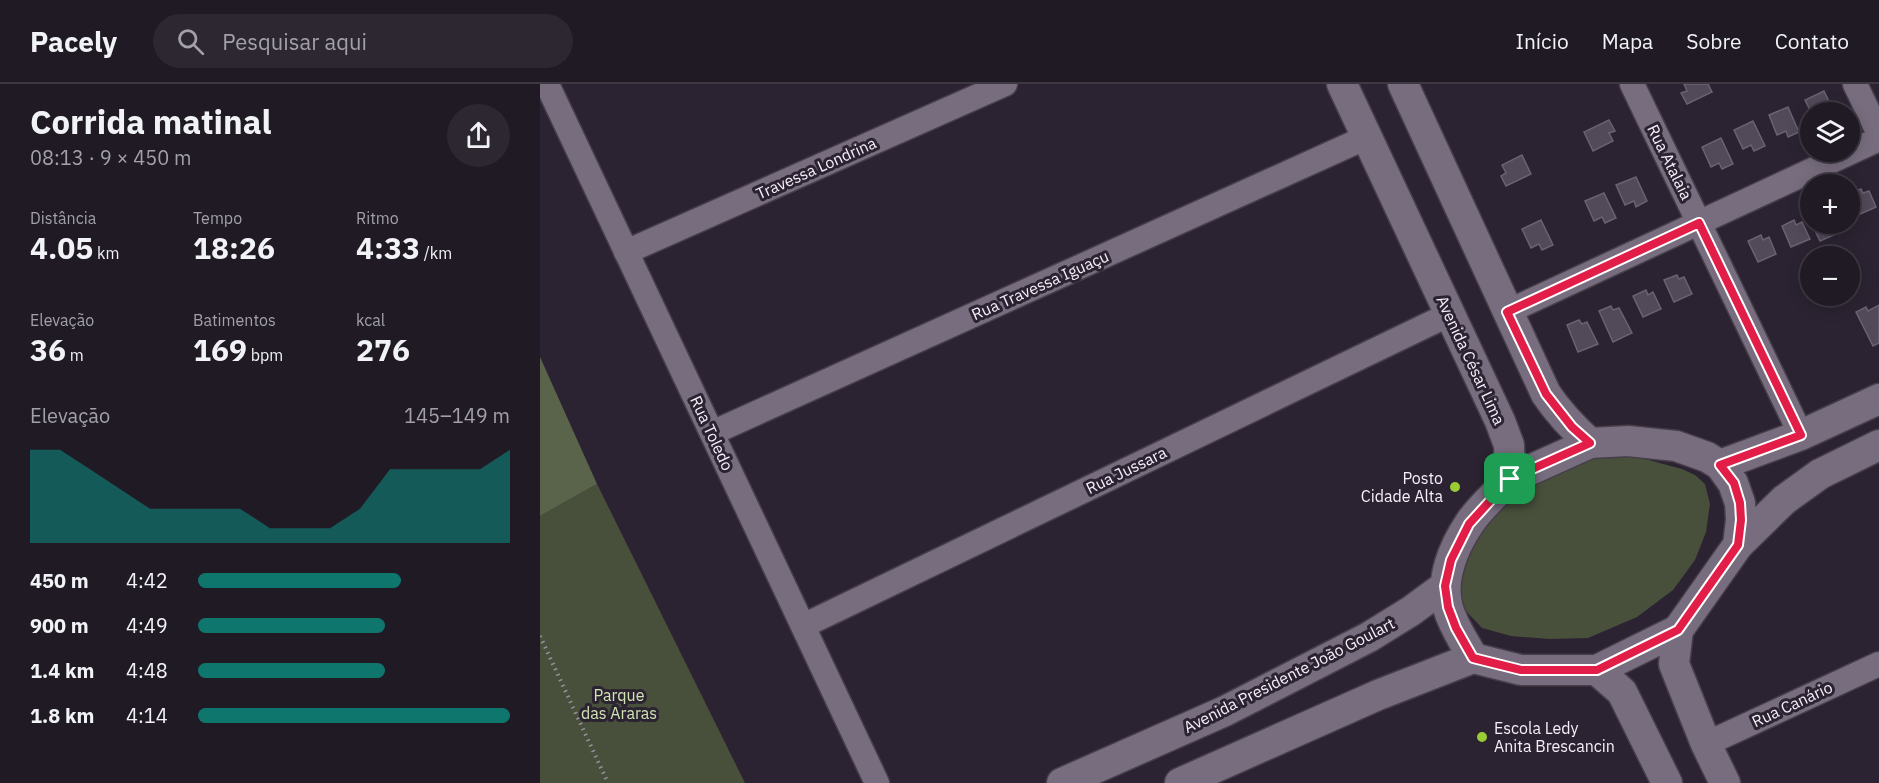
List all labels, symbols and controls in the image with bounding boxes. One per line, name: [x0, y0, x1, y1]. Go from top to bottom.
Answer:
search box: [153, 14, 573, 68]
text: Pacely: [30, 23, 117, 60]
icon: search: [174, 25, 207, 58]
text: Pesquisar aqui: [222, 27, 367, 56]
text: Início: [1516, 27, 1569, 55]
text: Mapa: [1602, 27, 1653, 55]
text: Sobre: [1686, 27, 1742, 55]
text: Contato: [1775, 27, 1849, 55]
text: Corrida matinal: [30, 100, 271, 143]
map controls: [1800, 102, 1860, 306]
button: layers: [1800, 102, 1860, 162]
button: share: [447, 104, 510, 167]
street label: Rua Atalaia: [1643, 121, 1697, 203]
street label: Travessa Londrina: [753, 132, 880, 204]
text: 08:13 · 9 × 450 m: [30, 144, 191, 171]
button: +: [1800, 174, 1860, 234]
text: Distância: [30, 208, 96, 228]
text: Tempo: [193, 208, 242, 228]
text: Ritmo: [356, 208, 399, 228]
text: 4.05: [30, 228, 93, 267]
text: 18:26: [193, 228, 275, 267]
text: 4:33: [356, 228, 420, 267]
text: km: [93, 243, 120, 263]
text: /km: [420, 243, 452, 263]
street label: Rua Travessa Iguaçu: [968, 246, 1112, 324]
button: −: [1800, 246, 1860, 306]
street label: Avenida César Lima: [1432, 292, 1510, 428]
text: Elevação: [30, 310, 94, 330]
text: Batimentos: [193, 310, 276, 330]
text: kcal: [356, 310, 385, 330]
text: 36: [30, 330, 66, 369]
text: 169: [193, 330, 247, 369]
text: 276: [356, 330, 410, 369]
text: m: [66, 345, 84, 365]
text: bpm: [247, 345, 283, 365]
street label: Rua Toledo: [686, 392, 738, 474]
text: Elevação: [30, 402, 110, 429]
text: 145–149 m: [404, 402, 510, 429]
street label: Rua Jussara: [1082, 442, 1170, 498]
pin: [1484, 453, 1535, 504]
icon: arrive: [1493, 462, 1526, 495]
place label: Posto Cidade Alta: [1361, 468, 1443, 506]
marker: Posto Cidade Alta: [1448, 480, 1462, 494]
text: 450 m: [30, 567, 89, 594]
text: 4:42: [126, 567, 168, 594]
text: 900 m: [30, 612, 89, 639]
text: 4:49: [126, 612, 168, 639]
street label: Avenida Presidente João Goulart: [1180, 613, 1398, 737]
text: 1.4 km: [30, 657, 94, 684]
text: 4:48: [126, 657, 168, 684]
street label: Rua Canário: [1749, 677, 1836, 731]
park label: Parque das Araras: [581, 685, 657, 723]
text: 1.8 km: [30, 702, 94, 729]
text: 4:14: [126, 702, 168, 729]
place label: Escola Ledy Anita Brescancin: [1494, 718, 1615, 756]
marker: Escola Ledy Anita Brescancin: [1475, 730, 1489, 744]

